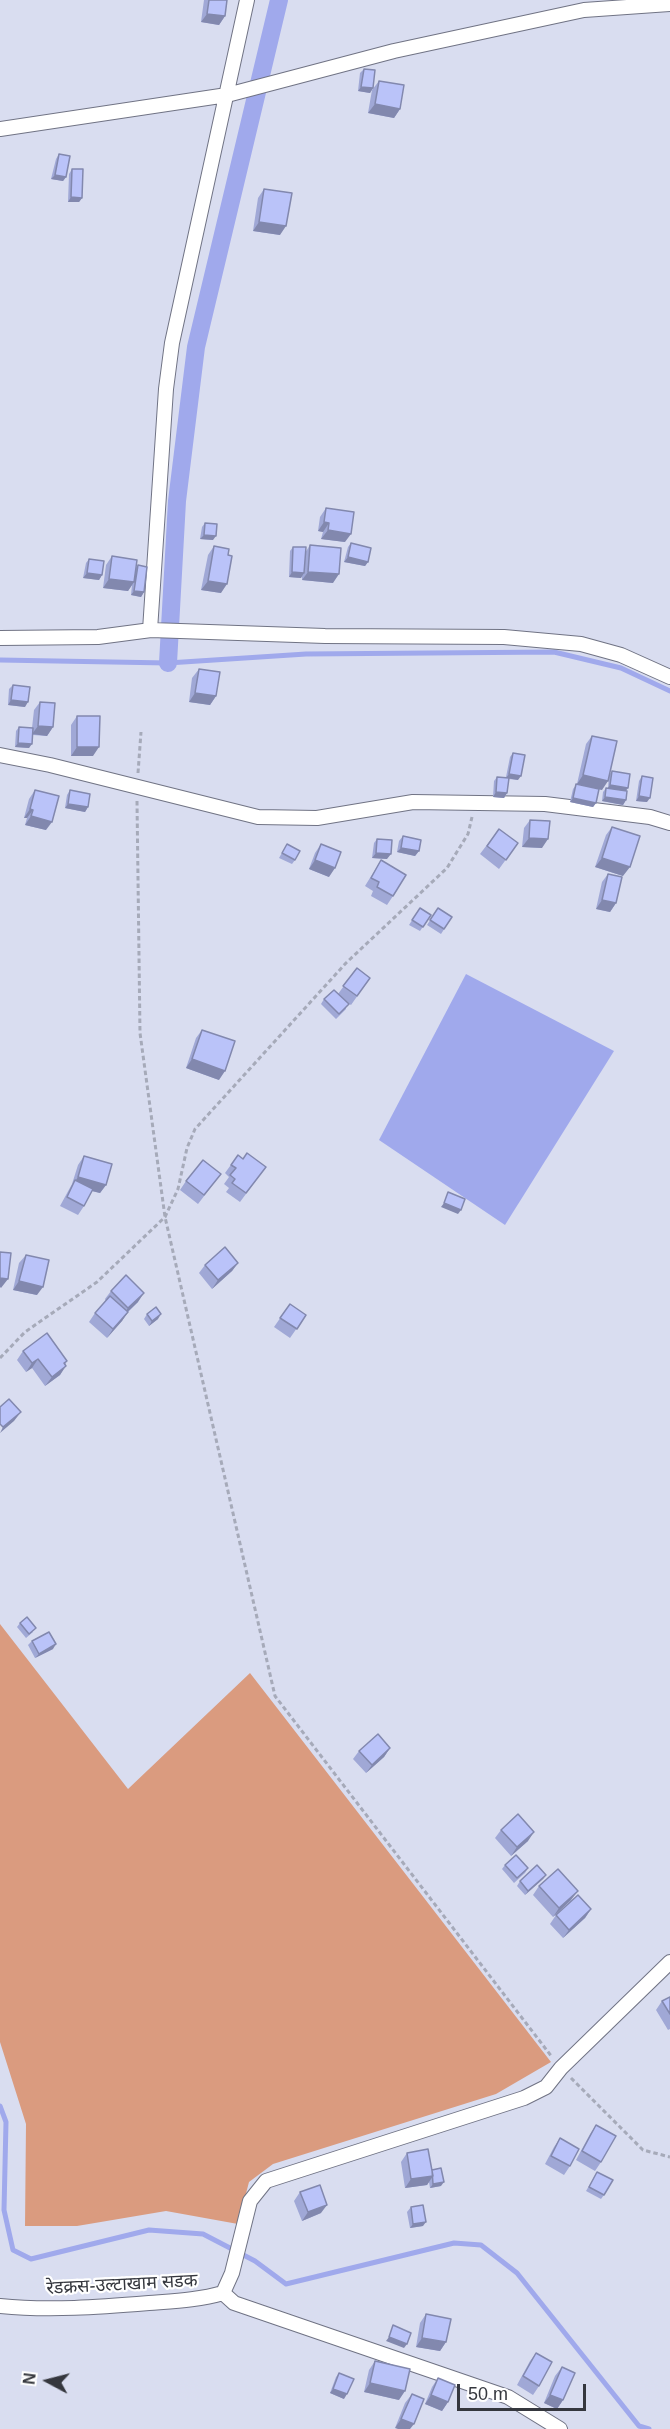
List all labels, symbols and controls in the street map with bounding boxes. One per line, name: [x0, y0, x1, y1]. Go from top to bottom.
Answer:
street label: रेडक्रस-उल्टाखाम सडक: [46, 2270, 198, 2300]
north arrow: [18, 2351, 78, 2411]
text: N: [20, 2372, 39, 2386]
scale bar: [460, 2372, 589, 2410]
text: 50 m: [468, 2384, 508, 2404]

